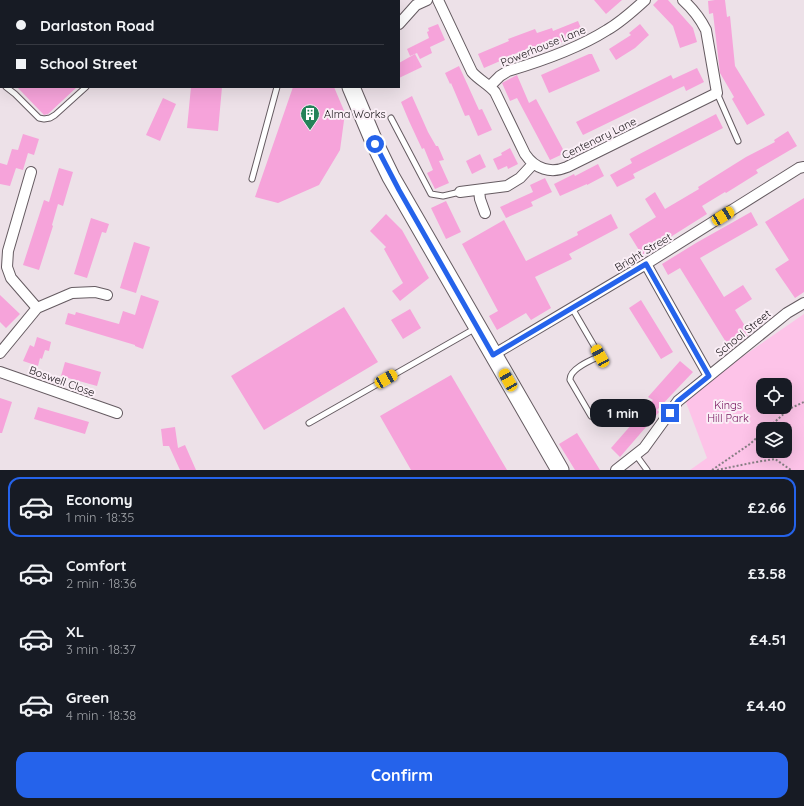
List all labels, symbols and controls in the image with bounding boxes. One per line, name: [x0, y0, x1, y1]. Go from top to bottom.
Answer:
text: Darlaston Road: [40, 16, 154, 35]
street label: Powerhouse Lane: [498, 23, 588, 69]
text: School Street: [40, 54, 138, 73]
building icon: Alma Works: [299, 103, 321, 131]
place label: Alma Works: [324, 107, 386, 121]
street label: Centenary Lane: [559, 114, 639, 162]
route start: [366, 135, 384, 153]
car: [710, 205, 736, 227]
street label: Bright Street: [612, 229, 674, 274]
street label: School Street: [713, 306, 774, 360]
car: [589, 343, 611, 369]
street label: Boswell Close: [27, 363, 97, 399]
car: [497, 367, 519, 393]
car: [373, 368, 399, 390]
map controls: [756, 378, 792, 458]
button: locate: [756, 378, 792, 414]
park label: Kings Hill Park: [707, 398, 749, 425]
callout: 1 min: [590, 399, 656, 427]
route end: [661, 404, 679, 422]
text: 1 min: [607, 405, 639, 421]
button: layers: [756, 422, 792, 458]
icon: car: [18, 489, 54, 525]
text: Economy: [66, 490, 133, 509]
text: £2.66: [748, 498, 786, 517]
text: 1 min · 18:35: [66, 509, 134, 525]
icon: car: [18, 555, 54, 591]
text: Comfort: [66, 556, 127, 575]
text: £3.58: [748, 564, 786, 583]
text: 2 min · 18:36: [66, 575, 137, 591]
icon: car: [18, 621, 54, 657]
text: XL: [66, 622, 84, 641]
text: £4.51: [750, 630, 786, 649]
text: 3 min · 18:37: [66, 641, 136, 657]
icon: car: [18, 687, 54, 723]
text: Green: [66, 688, 109, 707]
text: £4.40: [747, 696, 786, 715]
text: 4 min · 18:38: [66, 707, 136, 723]
button: Confirm: [16, 752, 788, 798]

